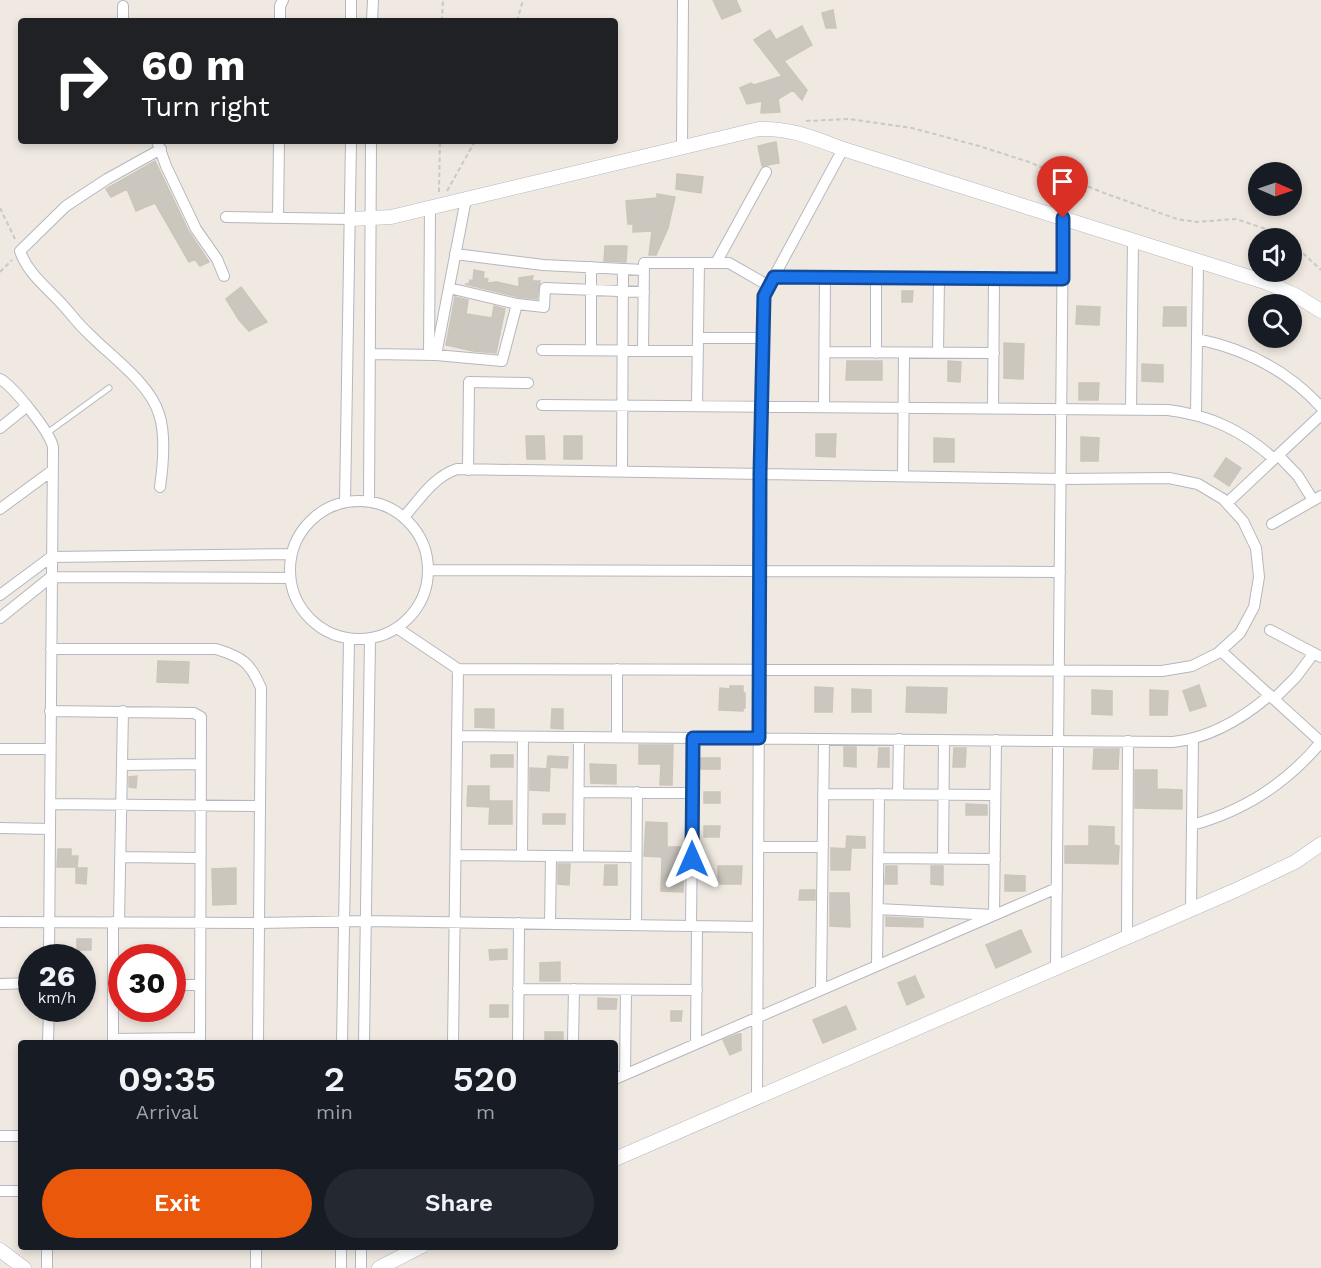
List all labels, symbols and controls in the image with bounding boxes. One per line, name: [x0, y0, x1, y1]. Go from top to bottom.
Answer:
text: 60 m: [141, 41, 245, 90]
icon: right: [42, 42, 120, 120]
text: Turn right: [141, 91, 270, 123]
pin: [1037, 156, 1088, 218]
north arrow: [1248, 162, 1302, 216]
map controls: [1248, 162, 1302, 348]
icon: arrive: [1046, 165, 1079, 198]
button: sound: [1248, 228, 1302, 282]
button: search: [1248, 294, 1302, 348]
position arrow: [660, 827, 724, 891]
speed limit sign: 30: [108, 944, 186, 1022]
text: 26: [39, 958, 75, 993]
text: km/h: [38, 989, 76, 1007]
text: 09:35: [118, 1058, 216, 1100]
text: 2: [324, 1058, 345, 1100]
text: 520: [453, 1058, 518, 1100]
text: Arrival: [136, 1100, 198, 1124]
text: min: [316, 1100, 353, 1124]
text: m: [476, 1100, 495, 1124]
button: Exit: [42, 1169, 312, 1238]
button: Share: [324, 1169, 594, 1238]

